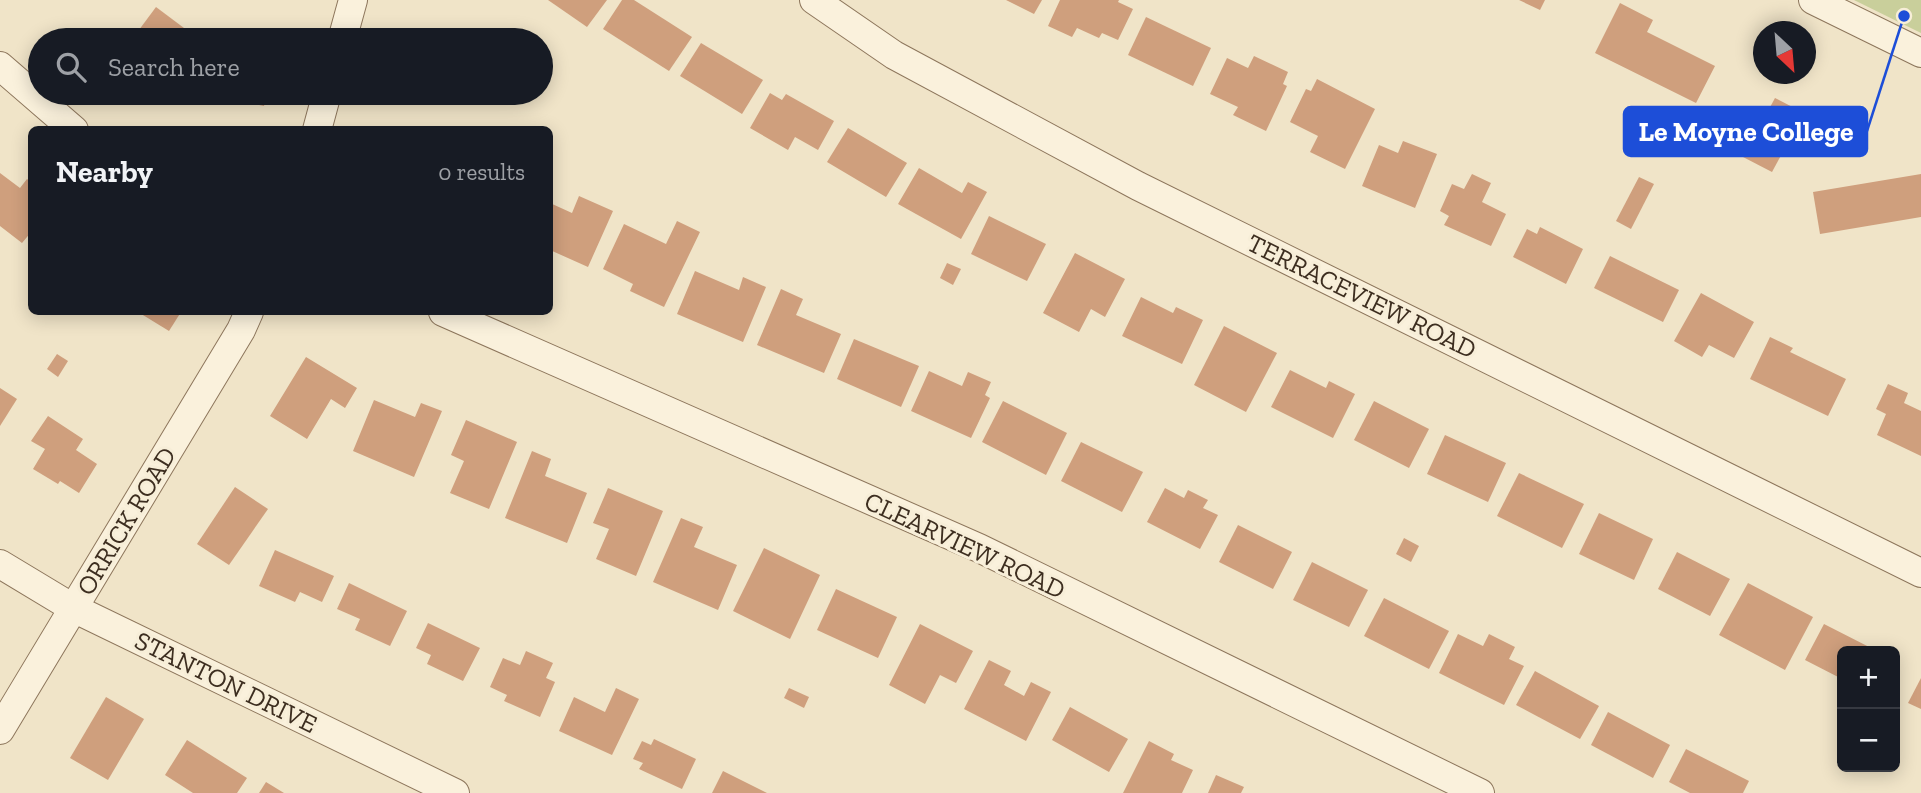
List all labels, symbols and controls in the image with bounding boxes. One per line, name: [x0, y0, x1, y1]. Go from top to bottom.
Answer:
north arrow: [1753, 21, 1816, 84]
search box: [28, 28, 553, 105]
icon: search: [52, 48, 90, 86]
text: Search here: [108, 51, 240, 83]
callout: Le Moyne College: [1624, 107, 1867, 156]
text: Le Moyne College: [1638, 115, 1854, 148]
text: Nearby: [56, 154, 153, 190]
text: 0 results: [438, 158, 525, 186]
street label: TERRACEVIEW ROAD: [1242, 227, 1482, 365]
street label: ORRICK ROAD: [69, 441, 183, 601]
street label: CLEARVIEW ROAD: [860, 485, 1070, 605]
street label: STANTON DRIVE: [130, 624, 322, 740]
map controls: [1837, 646, 1900, 772]
button: +: [1837, 646, 1900, 709]
button: −: [1837, 709, 1900, 772]

